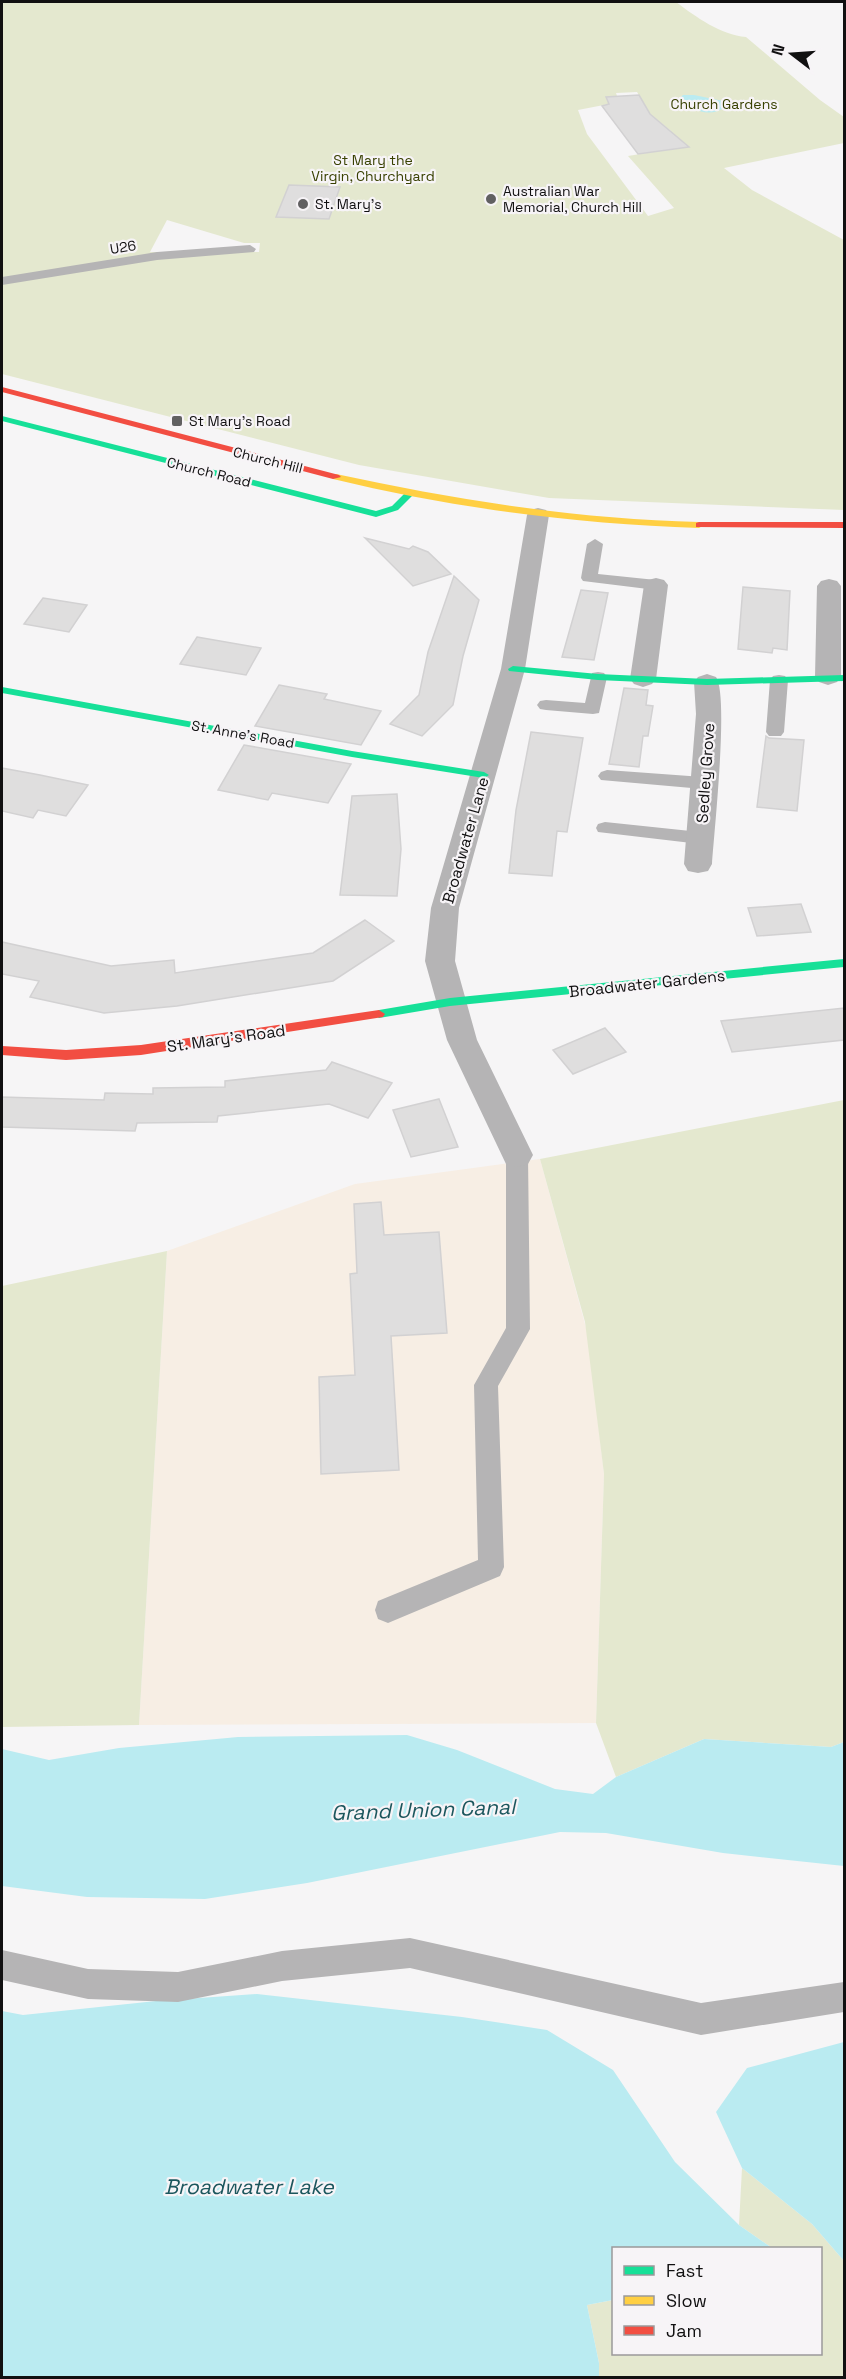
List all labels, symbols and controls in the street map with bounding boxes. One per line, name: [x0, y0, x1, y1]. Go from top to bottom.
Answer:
north arrow: [762, 24, 822, 84]
text: N: [767, 42, 790, 58]
park label: Church Gardens: [670, 95, 778, 113]
park label: St Mary the Virgin, Churchyard: [311, 151, 435, 185]
place label: Australian War Memorial, Church Hill: [503, 182, 642, 216]
marker: Australian War Memorial, Church Hill: [484, 192, 498, 206]
place label: St. Mary's: [315, 195, 382, 213]
marker: St. Mary's: [296, 197, 310, 211]
street label: U26: [109, 236, 137, 258]
place label: St Mary's Road: [189, 412, 290, 430]
marker: St Mary's Road: [170, 414, 184, 428]
street label: Church Hill: [231, 443, 305, 477]
street label: Church Road: [165, 453, 253, 491]
street label: St. Anne's Road: [190, 716, 296, 752]
street label: Sedley Grove: [692, 722, 719, 824]
street label: Broadwater Lane: [437, 774, 494, 906]
street label: Broadwater Gardens: [568, 965, 726, 1002]
street label: St. Mary's Road: [165, 1020, 287, 1057]
water label: Grand Union Canal: [330, 1793, 518, 1826]
water label: Broadwater Lake: [164, 2173, 335, 2200]
legend: [612, 2247, 822, 2355]
text: Fast: [666, 2259, 703, 2282]
text: Slow: [666, 2289, 707, 2312]
text: Jam: [666, 2319, 702, 2342]

